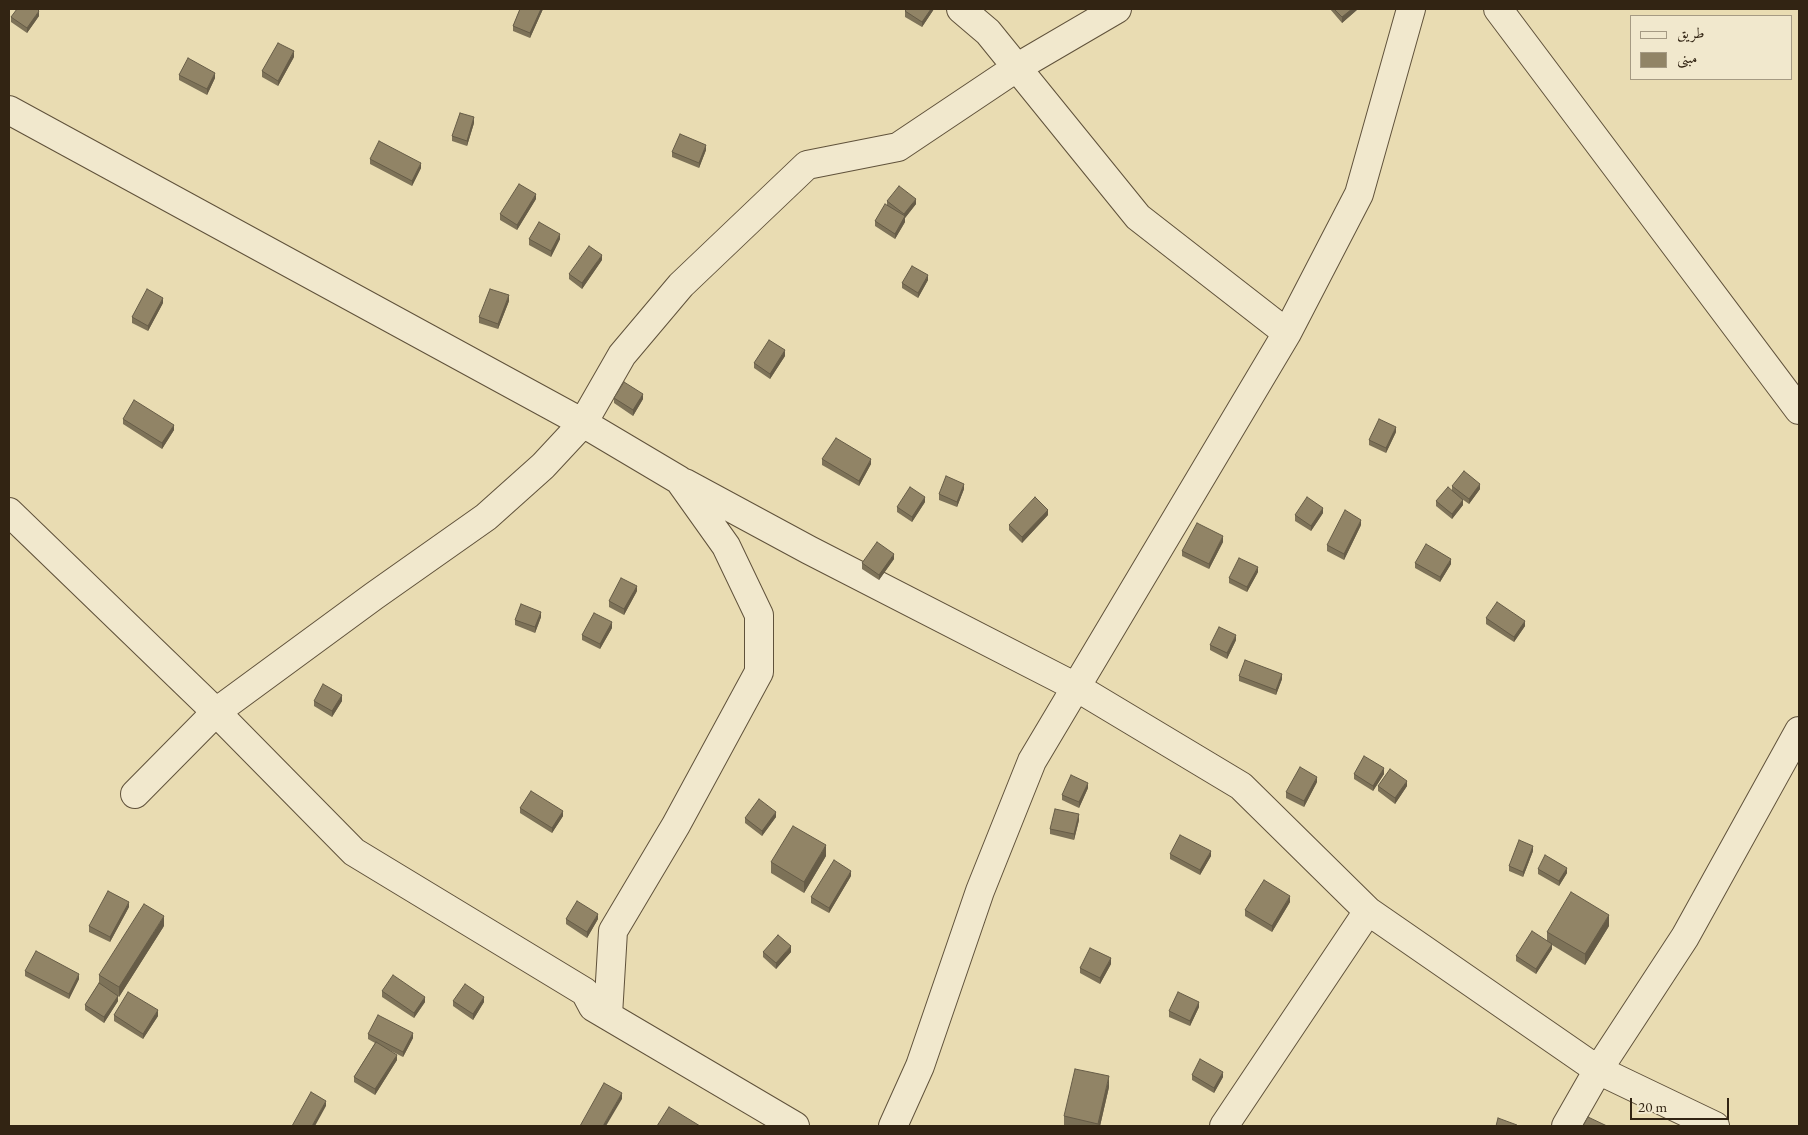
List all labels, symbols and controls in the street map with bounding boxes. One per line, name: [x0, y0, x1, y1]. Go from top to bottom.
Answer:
legend: [1630, 15, 1793, 80]
text: طريق: [1677, 23, 1704, 42]
text: مبنى: [1677, 48, 1697, 67]
scale bar: [1633, 1088, 1732, 1120]
text: 20 m: [1638, 1097, 1667, 1116]

